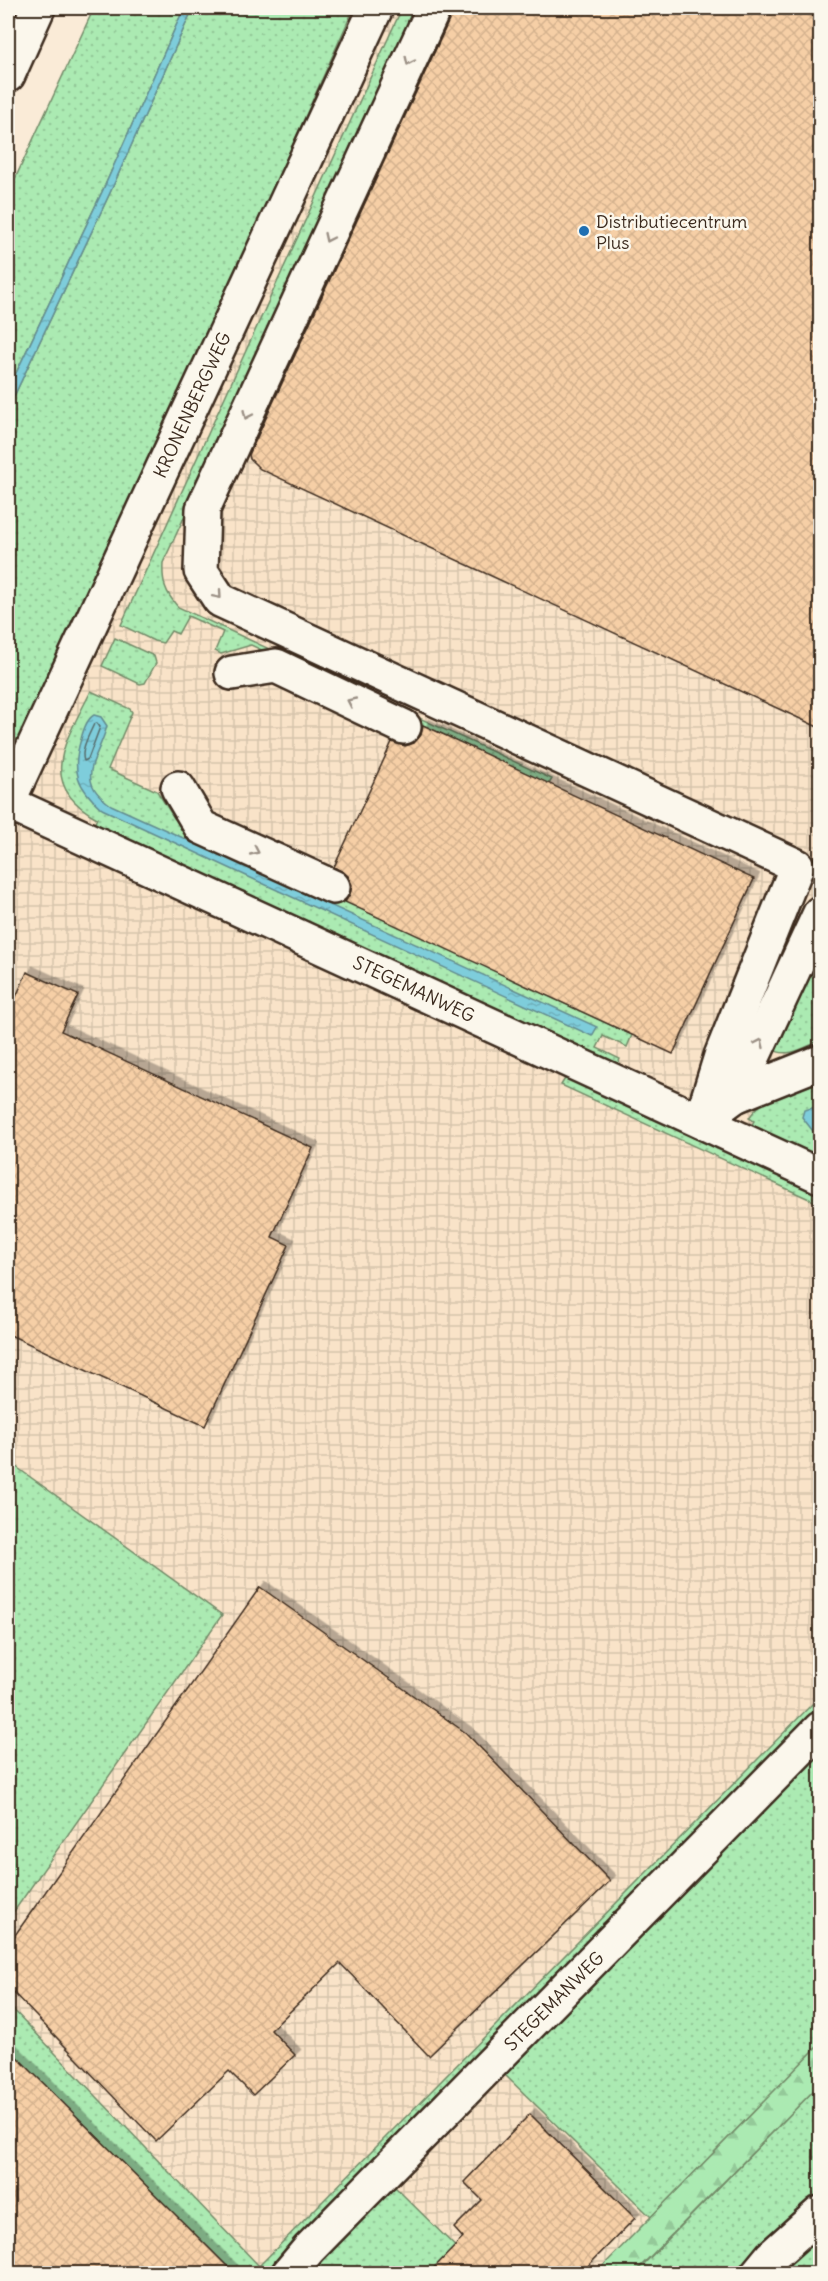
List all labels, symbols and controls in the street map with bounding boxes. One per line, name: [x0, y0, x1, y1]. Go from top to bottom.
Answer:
one-way arrow: [405, 54, 417, 65]
place label: Distributiecentrum Plus: [596, 210, 747, 254]
marker: Distributiecentrum Plus: [577, 224, 591, 238]
one-way arrow: [323, 231, 335, 242]
street label: KRONENBERGWEG: [148, 328, 236, 482]
one-way arrow: [242, 409, 254, 420]
one-way arrow: [211, 588, 222, 599]
one-way arrow: [346, 697, 357, 709]
one-way arrow: [248, 844, 259, 856]
street label: STEGEMANWEG: [350, 951, 478, 1027]
one-way arrow: [753, 1038, 765, 1049]
street label: STEGEMANWEG: [499, 1946, 609, 2056]

